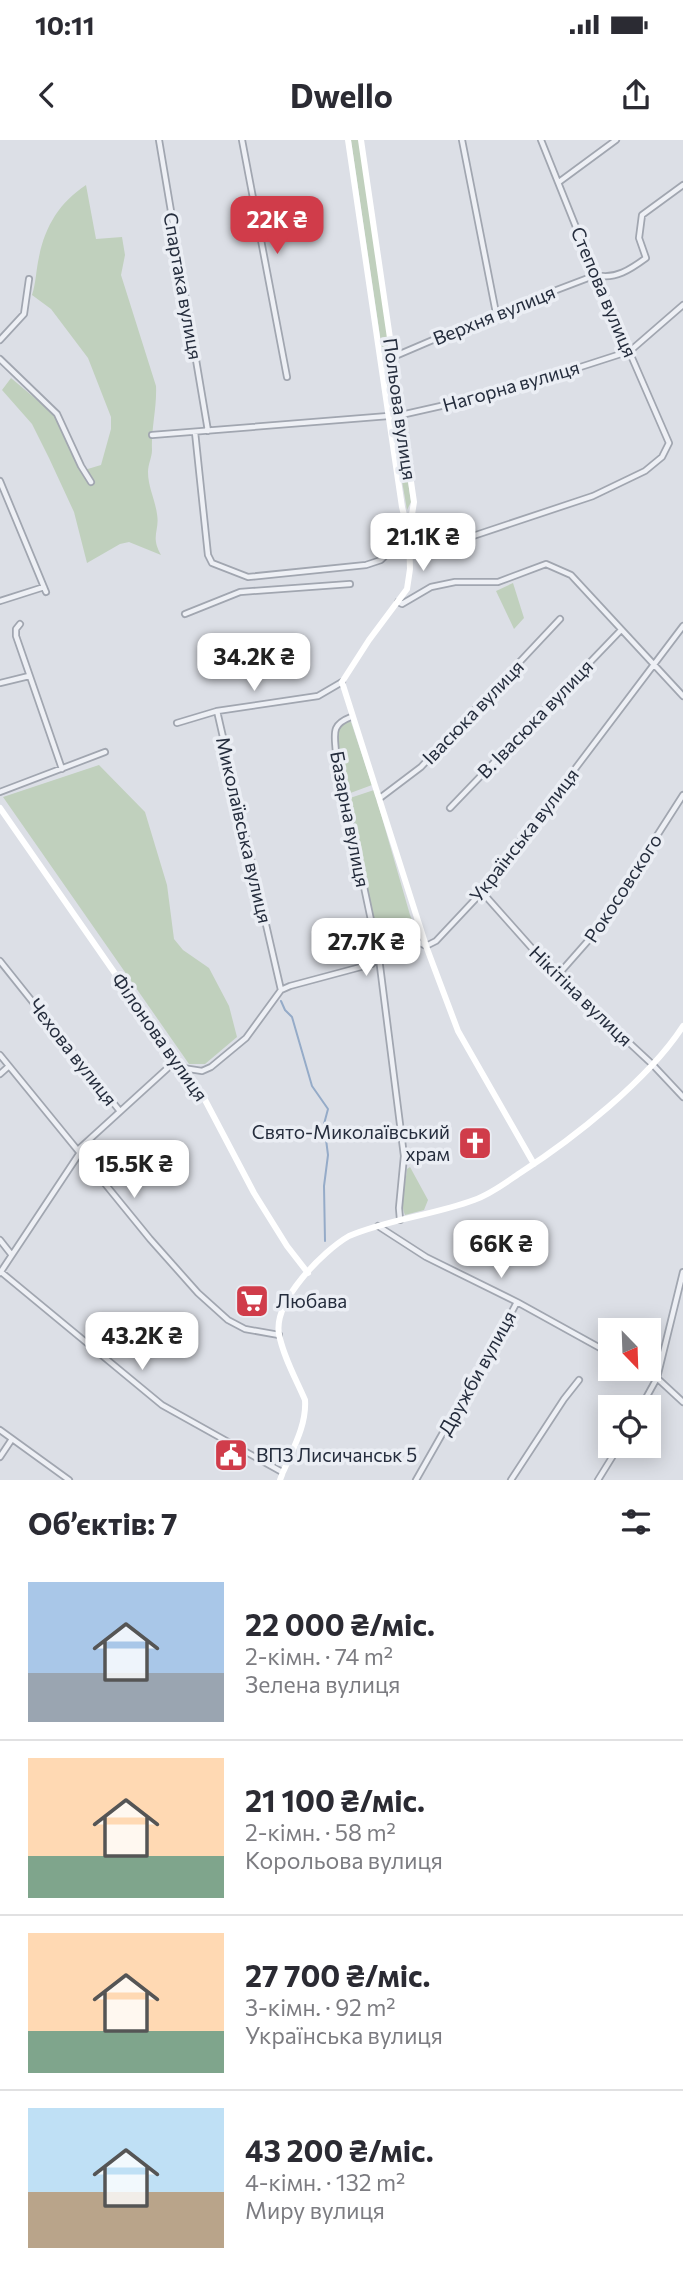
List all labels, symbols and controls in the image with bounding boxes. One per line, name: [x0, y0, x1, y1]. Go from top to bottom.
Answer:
text: 10:11: [35, 9, 94, 40]
text: Dwello: [290, 75, 393, 115]
icon: back: [28, 76, 66, 114]
icon: share: [617, 76, 655, 114]
pin: 22K ₴: [228, 197, 326, 256]
text: 22K ₴: [246, 205, 308, 233]
street label: Спартака вулиця: [159, 210, 208, 361]
street label: Степова вулиця: [567, 223, 642, 360]
street label: Верхня вулиця: [429, 280, 558, 349]
street label: Польова вулиця: [379, 336, 422, 481]
street label: Нагорна вулиця: [440, 355, 582, 416]
pin: 21.1K ₴: [358, 514, 488, 573]
text: 21.1K ₴: [386, 522, 460, 550]
pin: 34.2K ₴: [189, 634, 319, 693]
text: 34.2K ₴: [213, 642, 295, 670]
street label: В. Івасюка вулиця: [472, 654, 597, 783]
street label: Івасюка вулиця: [417, 655, 528, 769]
street label: Миколаївська вулиця: [212, 734, 277, 925]
street label: Базарна вулиця: [326, 749, 375, 889]
street label: Українська вулиця: [464, 763, 583, 906]
street label: Рокосовского: [579, 829, 666, 946]
pin: 27.7K ₴: [301, 918, 431, 978]
text: 27.7K ₴: [327, 927, 405, 955]
street label: Нікітіна вулиця: [525, 941, 638, 1051]
street label: Філонова вулиця: [108, 968, 213, 1105]
street label: Чехова вулиця: [24, 994, 122, 1110]
place label: Свято-Миколаївський храм: [252, 1120, 450, 1165]
church icon: Свято-Миколаївський храм: [456, 1124, 494, 1162]
pin: 15.5K ₴: [69, 1140, 199, 1200]
text: 15.5K ₴: [95, 1149, 173, 1177]
pin: 66K ₴: [452, 1220, 550, 1280]
text: 66K ₴: [469, 1229, 533, 1257]
supermarket icon: Любава: [233, 1282, 271, 1320]
place label: Любава: [276, 1289, 347, 1312]
street label: Дружби вулиця: [433, 1306, 520, 1439]
pin: 43.2K ₴: [77, 1312, 207, 1372]
north arrow: [598, 1318, 662, 1381]
map controls: [598, 1318, 661, 1458]
text: 43.2K ₴: [101, 1321, 183, 1349]
button: locate: [598, 1395, 661, 1458]
public building icon: ВПЗ Лисичанськ 5: [212, 1436, 250, 1474]
place label: ВПЗ Лисичанськ 5: [256, 1443, 417, 1466]
icon: filters: [617, 1503, 655, 1541]
text: Об’єктів: 7: [28, 1504, 177, 1541]
text: 22 000 ₴/міс.: [245, 1605, 435, 1642]
icon: home: [84, 1610, 168, 1694]
text: 2-кімн. · 74 m²: [245, 1642, 393, 1670]
text: Зелена вулиця: [245, 1670, 400, 1698]
text: 21 100 ₴/міс.: [245, 1781, 425, 1818]
icon: home: [84, 1786, 168, 1870]
text: 2-кімн. · 58 m²: [245, 1818, 396, 1846]
text: Корольова вулиця: [245, 1846, 443, 1874]
text: 27 700 ₴/міс.: [245, 1956, 431, 1993]
icon: home: [84, 1961, 168, 2045]
text: 3-кімн. · 92 m²: [245, 1993, 396, 2021]
text: Українська вулиця: [245, 2021, 443, 2049]
text: 43 200 ₴/міс.: [245, 2131, 434, 2168]
icon: home: [84, 2136, 168, 2220]
text: 4-кімн. · 132 m²: [245, 2168, 405, 2196]
text: Миру вулиця: [245, 2196, 385, 2224]

